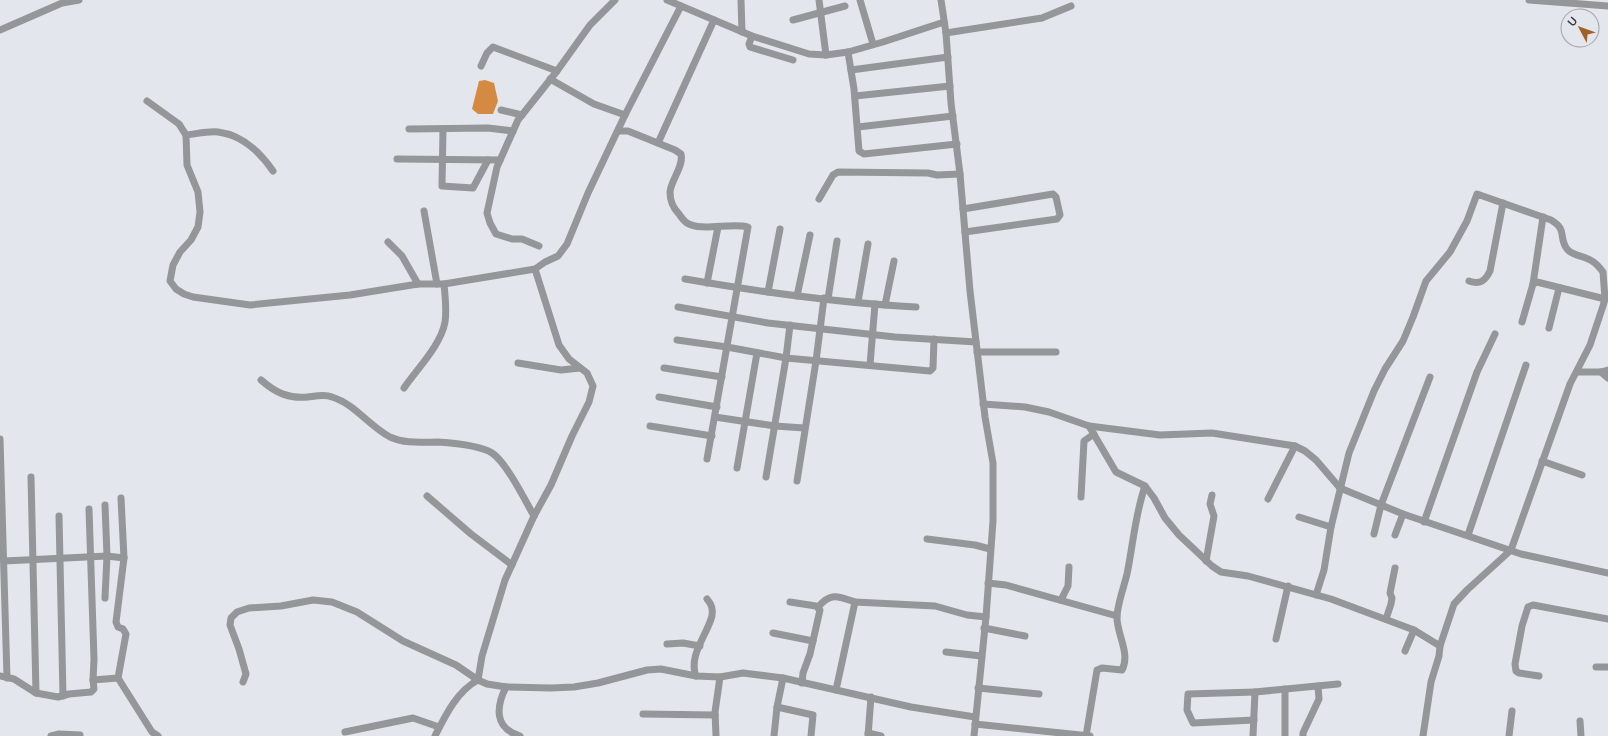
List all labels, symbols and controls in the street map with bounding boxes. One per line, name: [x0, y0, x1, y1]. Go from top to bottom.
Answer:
north arrow: [1560, 8, 1600, 48]
text: U: [1564, 14, 1580, 28]

